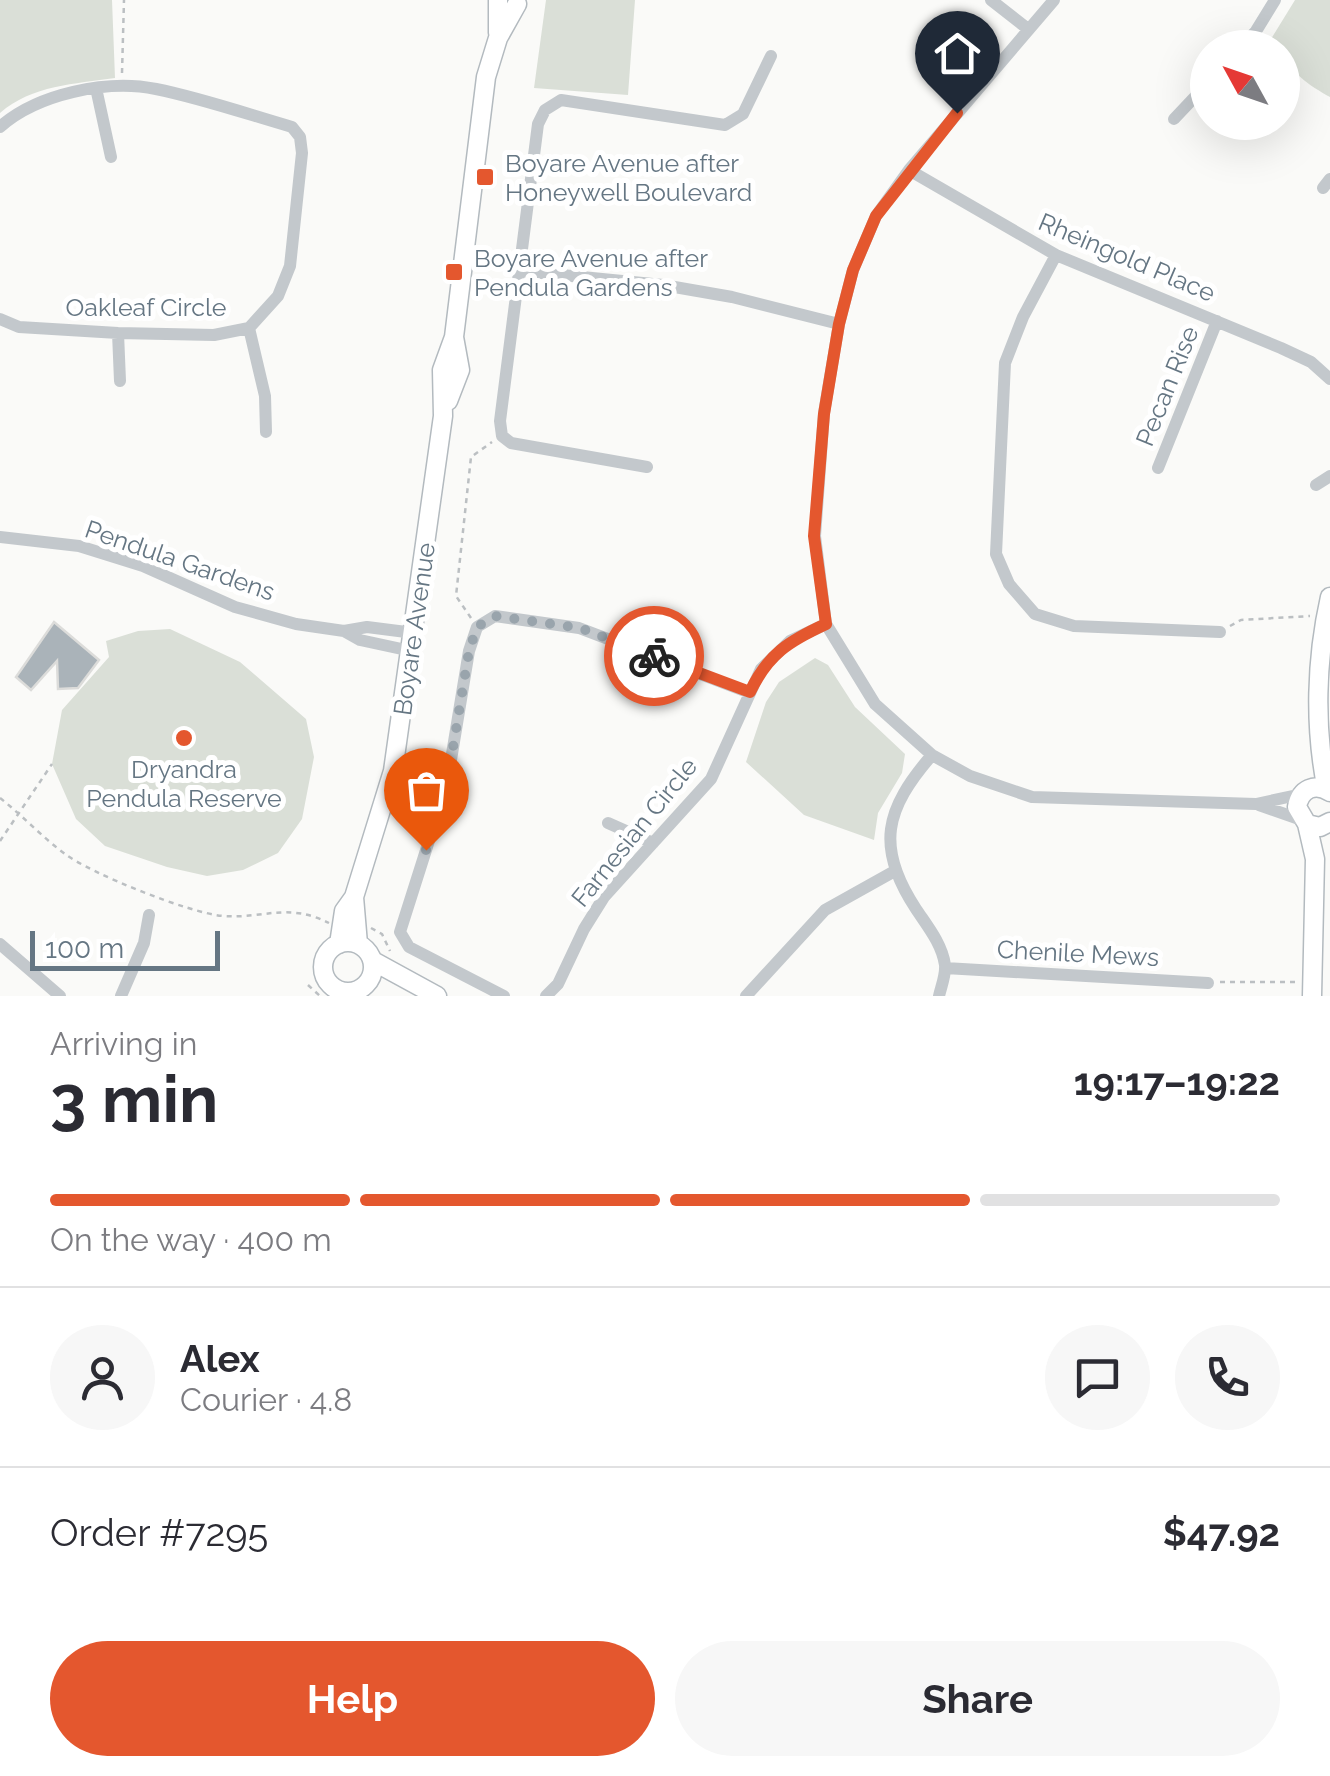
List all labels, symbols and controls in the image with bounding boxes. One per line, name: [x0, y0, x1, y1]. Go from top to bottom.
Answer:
pin: [915, 11, 1000, 114]
icon: home: [930, 26, 985, 81]
north arrow: [1190, 30, 1300, 140]
map controls: [1190, 30, 1300, 140]
place label: Boyare Avenue after Honeywell Boulevard: [505, 148, 752, 207]
marker: Boyare Avenue after Honeywell Boulevard: [474, 166, 496, 188]
street label: Rheingold Place: [1034, 206, 1220, 308]
place label: Boyare Avenue after Pendula Gardens: [474, 243, 708, 302]
marker: Boyare Avenue after Pendula Gardens: [443, 261, 465, 283]
street label: Oakleaf Circle: [66, 292, 226, 322]
street label: Pecan Rise: [1129, 322, 1205, 450]
street label: Pendula Gardens: [81, 513, 279, 607]
street label: Boyare Avenue: [387, 541, 441, 717]
courier: [604, 606, 704, 706]
icon: bike: [627, 629, 682, 684]
marker: Dryandra Pendula Reserve: [173, 727, 195, 749]
pin: [384, 748, 469, 851]
street label: Farnesian Circle: [565, 751, 703, 913]
place label: Dryandra Pendula Reserve: [86, 754, 282, 813]
icon: bag: [399, 763, 454, 818]
scale bar: [30, 926, 220, 970]
text: 100 m: [45, 932, 124, 965]
street label: Chenile Mews: [996, 934, 1160, 972]
text: Arriving in: [50, 1025, 197, 1062]
text: 19:17–19:22: [1074, 1059, 1280, 1104]
text: 3 min: [50, 1061, 218, 1137]
text: On the way · 400 m: [50, 1221, 332, 1258]
button: person: [50, 1325, 155, 1430]
button: chat: [1045, 1325, 1150, 1430]
button: phone: [1175, 1325, 1280, 1430]
text: Alex: [180, 1336, 260, 1381]
text: Courier · 4.8: [180, 1381, 352, 1418]
text: Order #7295: [50, 1510, 268, 1555]
text: $47.92: [1163, 1510, 1280, 1555]
button: Help: [50, 1641, 655, 1756]
button: Share: [675, 1641, 1280, 1756]

